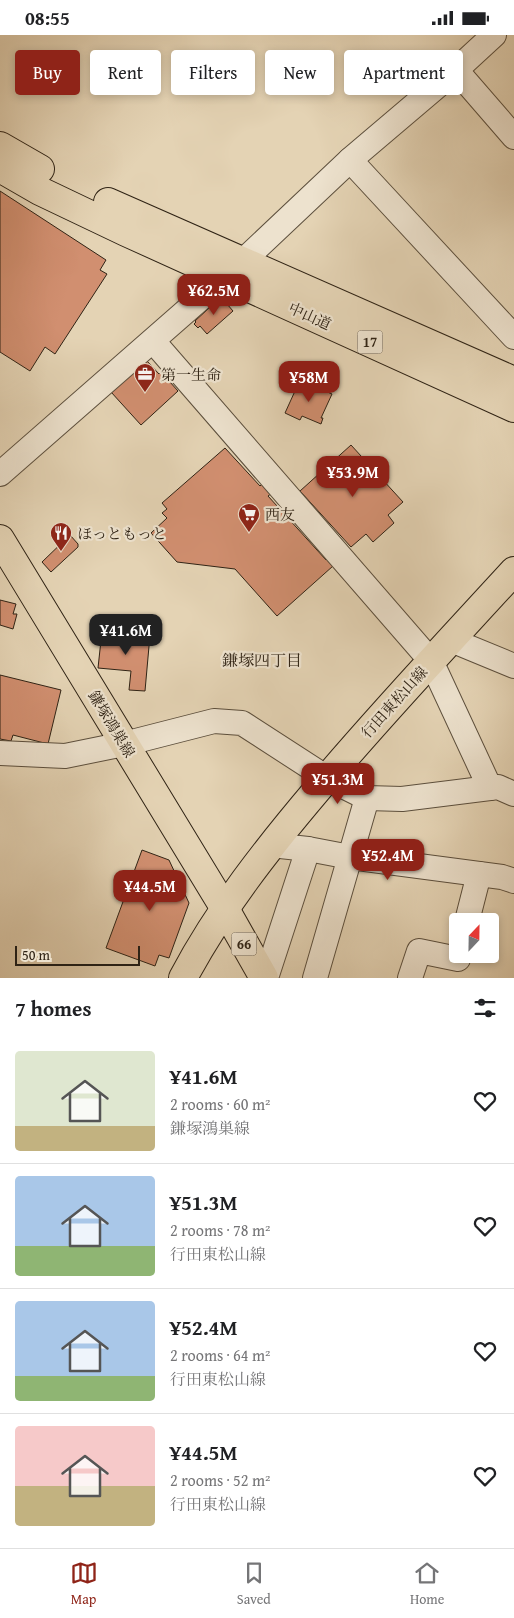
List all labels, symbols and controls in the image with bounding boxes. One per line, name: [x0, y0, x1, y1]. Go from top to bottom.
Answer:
text: 08:55: [25, 4, 70, 32]
chip: Buy: [15, 50, 80, 95]
chip: Rent: [90, 50, 161, 95]
chip: Filters: [171, 50, 255, 95]
chip: New: [265, 50, 334, 95]
chip: Apartment: [344, 50, 463, 95]
pin: ¥62.5M: [173, 273, 255, 316]
text: ¥62.5M: [188, 278, 240, 302]
street label: 中山道: [285, 297, 335, 335]
road number: 17: [358, 331, 382, 353]
pin: ¥58M: [279, 361, 339, 403]
office icon: 第一生命: [133, 362, 157, 393]
place label: 第一生命: [161, 364, 221, 385]
text: ¥58M: [290, 365, 328, 389]
pin: ¥53.9M: [312, 455, 394, 498]
text: ¥53.9M: [327, 460, 379, 484]
supermarket icon: 西友: [237, 502, 261, 533]
place label: 西友: [265, 504, 295, 525]
restaurant icon: ほっともっと: [49, 521, 73, 552]
place label: ほっともっと: [77, 523, 167, 544]
pin: ¥41.6M: [85, 613, 167, 656]
text: ¥41.6M: [100, 618, 152, 642]
district label: 鎌塚四丁目: [222, 648, 302, 672]
street label: 行田東松山線: [356, 662, 432, 742]
street label: 鎌塚鴻巣線: [84, 686, 140, 762]
pin: ¥51.3M: [297, 763, 379, 805]
text: ¥51.3M: [312, 767, 364, 791]
pin: ¥52.4M: [347, 839, 429, 881]
text: ¥52.4M: [362, 843, 414, 867]
pin: ¥44.5M: [109, 869, 191, 912]
text: ¥44.5M: [124, 874, 176, 898]
north arrow: [449, 913, 499, 963]
map controls: [449, 913, 499, 963]
road number: 66: [232, 933, 256, 956]
scale bar: [15, 943, 140, 966]
text: 50 m: [22, 945, 50, 965]
text: 7 homes: [15, 993, 91, 1024]
icon: filters: [471, 994, 499, 1022]
text: ¥41.6M: [170, 1061, 238, 1092]
icon: home: [55, 1071, 115, 1131]
icon: heart: [471, 1087, 499, 1115]
text: 2 rooms · 60 m²: [170, 1092, 270, 1116]
text: 鎌塚鴻巣線: [170, 1116, 250, 1140]
text: ¥51.3M: [170, 1187, 238, 1218]
icon: home: [55, 1196, 115, 1256]
icon: heart: [471, 1212, 499, 1240]
text: 2 rooms · 78 m²: [170, 1218, 270, 1242]
text: 行田東松山線: [170, 1242, 266, 1266]
text: ¥52.4M: [170, 1312, 238, 1343]
icon: home: [55, 1321, 115, 1381]
icon: heart: [471, 1337, 499, 1365]
text: 2 rooms · 64 m²: [170, 1343, 270, 1367]
text: 行田東松山線: [170, 1367, 266, 1391]
text: ¥44.5M: [170, 1437, 238, 1468]
icon: home: [55, 1446, 115, 1506]
icon: heart: [471, 1462, 499, 1490]
text: 2 rooms · 52 m²: [170, 1468, 270, 1492]
text: 行田東松山線: [170, 1492, 266, 1516]
tab: Map: [70, 1559, 98, 1609]
tab: Saved: [237, 1559, 271, 1609]
tab: Home: [410, 1559, 444, 1609]

